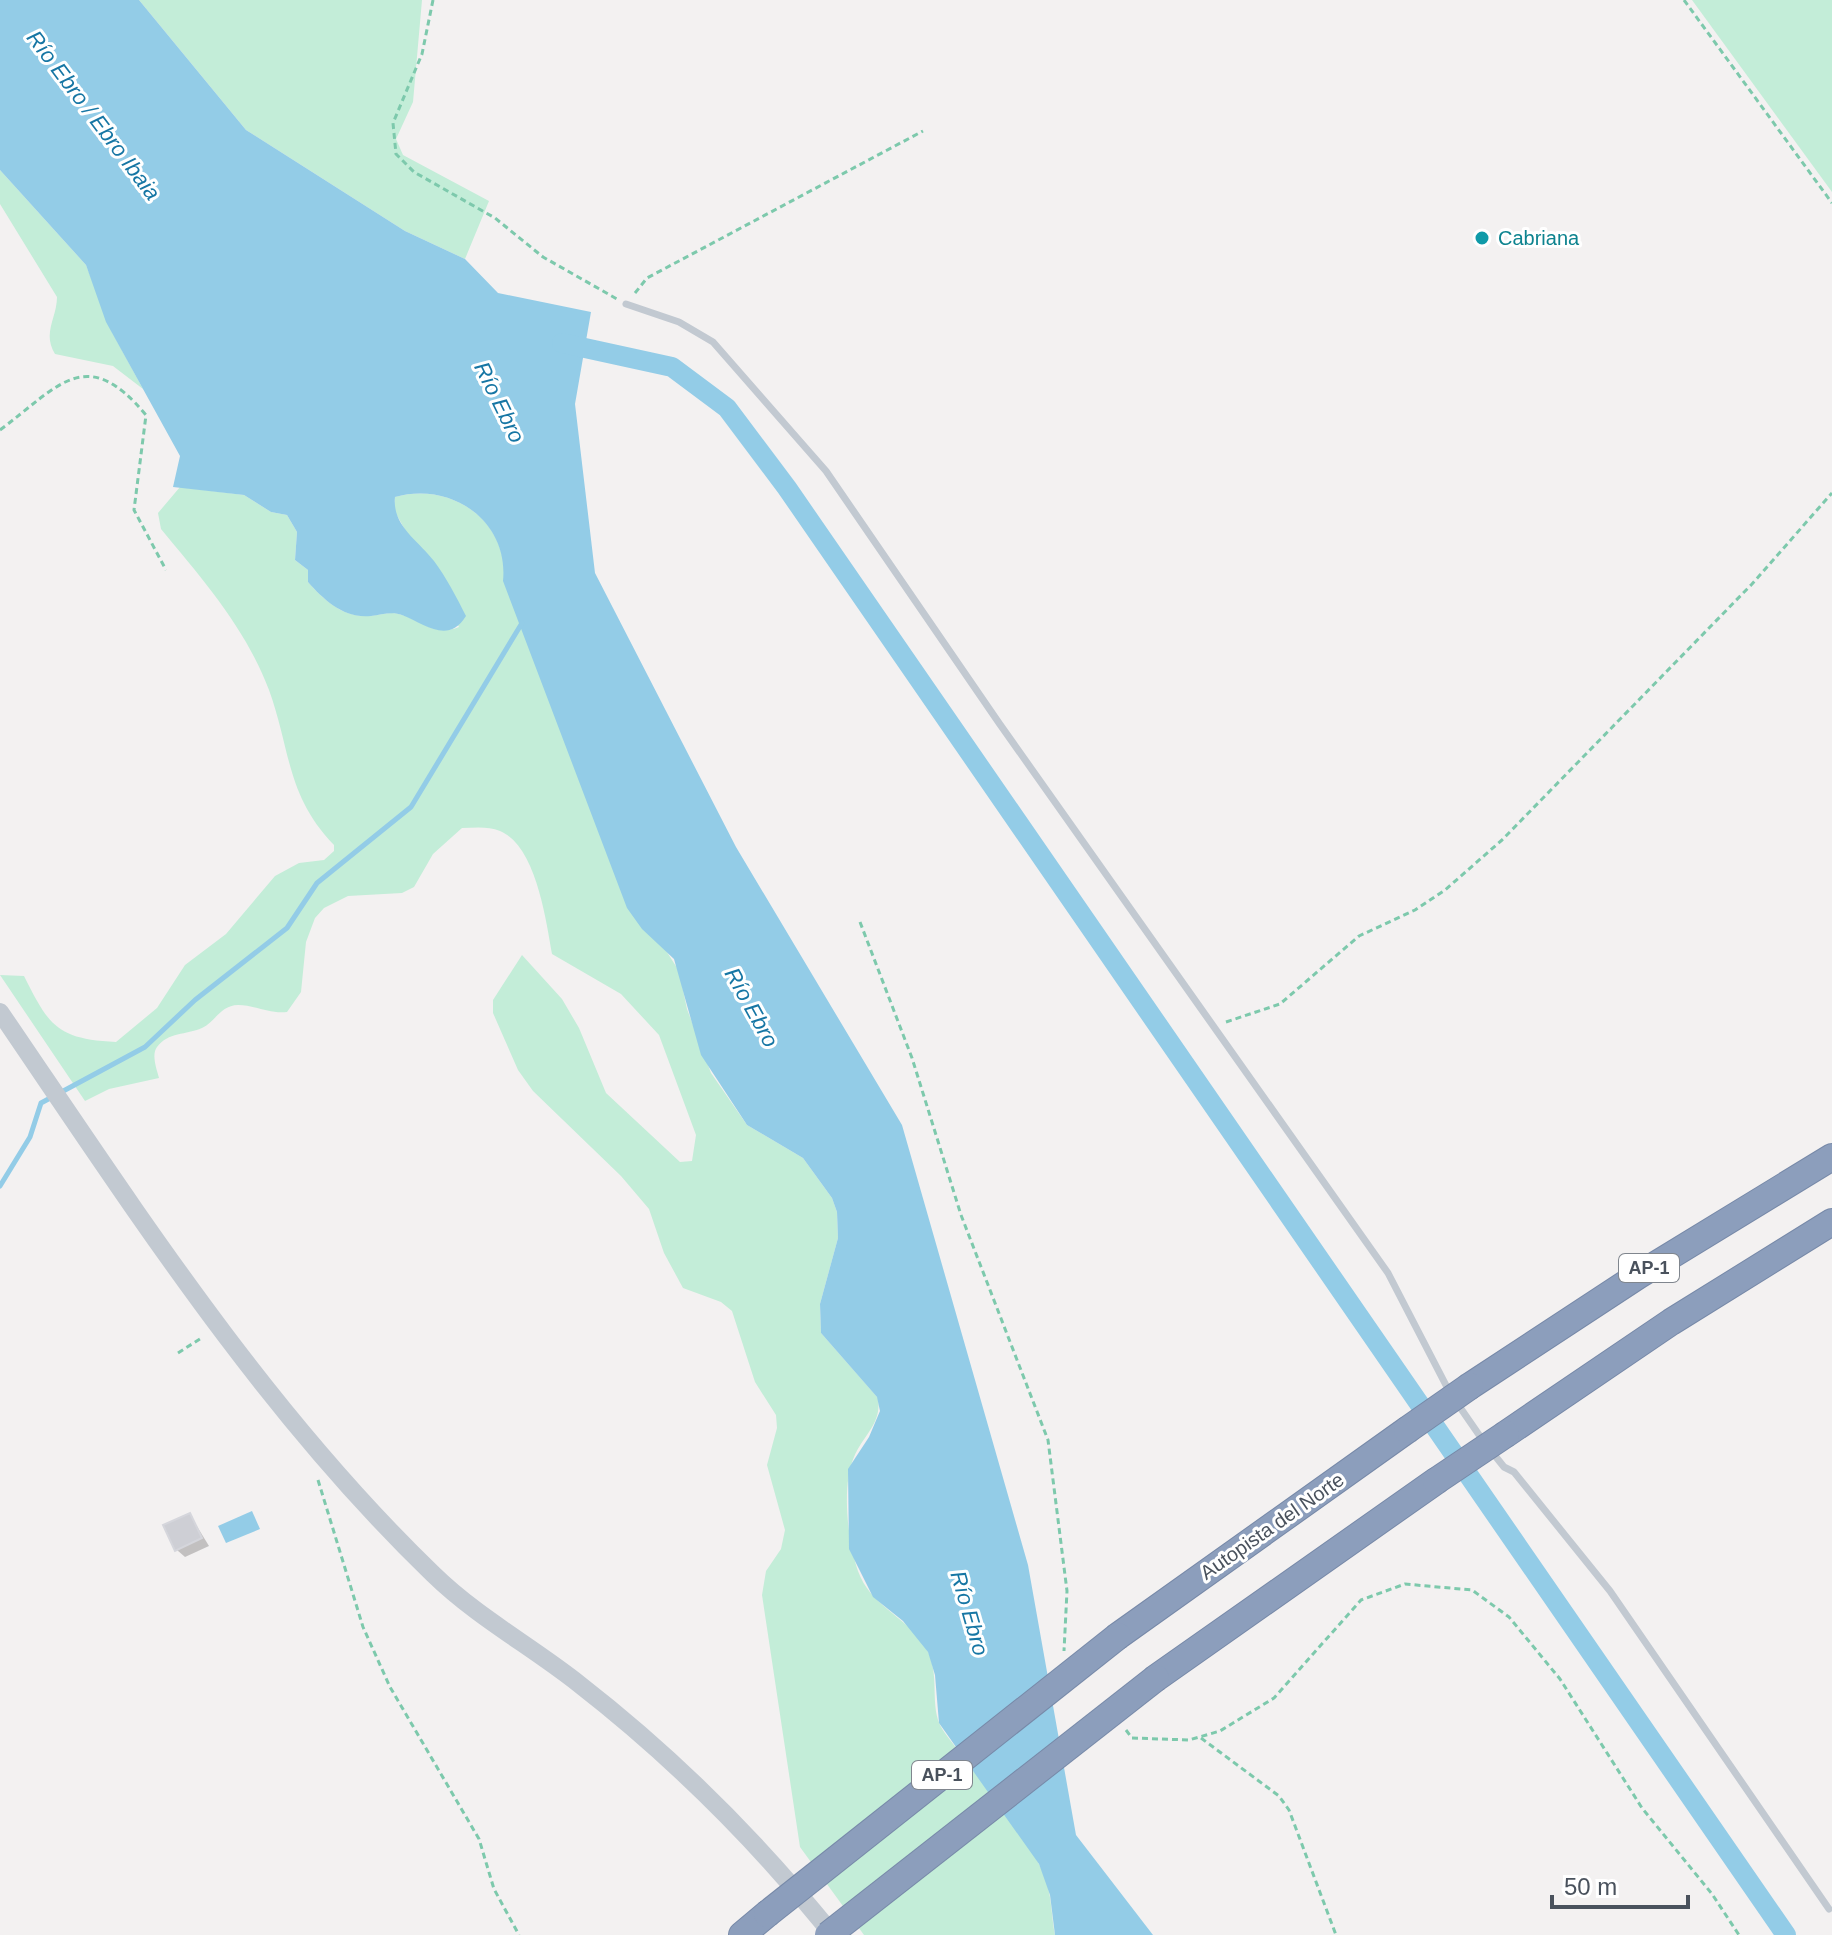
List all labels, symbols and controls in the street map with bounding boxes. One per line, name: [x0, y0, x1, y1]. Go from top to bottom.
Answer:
water label: Río Ebro / Ebro Ibaia: [22, 26, 165, 205]
place label: Cabriana: [1498, 227, 1580, 249]
marker: Cabriana: [1473, 229, 1491, 247]
water label: Río Ebro: [469, 358, 530, 447]
water label: Río Ebro: [720, 963, 784, 1051]
road number: AP-1: [1619, 1254, 1679, 1282]
street label: Autopista del Norte: [1196, 1468, 1348, 1584]
water label: Río Ebro: [946, 1568, 994, 1658]
road number: AP-1: [912, 1761, 972, 1789]
scale bar: [1552, 1859, 1688, 1909]
text: 50 m: [1564, 1873, 1617, 1900]

